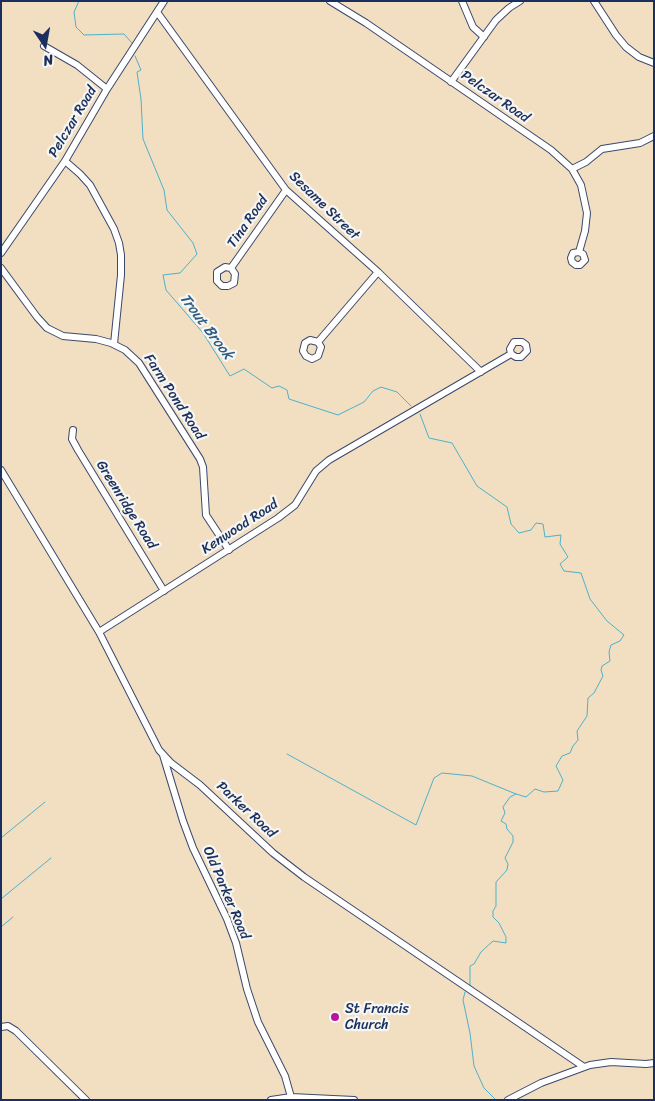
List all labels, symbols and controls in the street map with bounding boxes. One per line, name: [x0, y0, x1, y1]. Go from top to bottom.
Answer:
north arrow: [20, 20, 70, 70]
text: N: [41, 47, 56, 73]
street label: Pelczar Road: [458, 67, 532, 127]
street label: Pelczar Road: [45, 83, 101, 161]
street label: Sesame Street: [285, 168, 363, 244]
street label: Tina Road: [224, 193, 272, 251]
water label: Trout Brook: [175, 290, 237, 364]
street label: Farm Pond Road: [140, 351, 208, 443]
street label: Greenridge Road: [92, 458, 160, 552]
street label: Kenwood Road: [199, 496, 281, 558]
street label: Parker Road: [213, 778, 279, 842]
street label: Old Parker Road: [199, 844, 253, 942]
place label: St Francis Church: [345, 1001, 409, 1034]
marker: St Francis Church: [329, 1011, 341, 1023]

